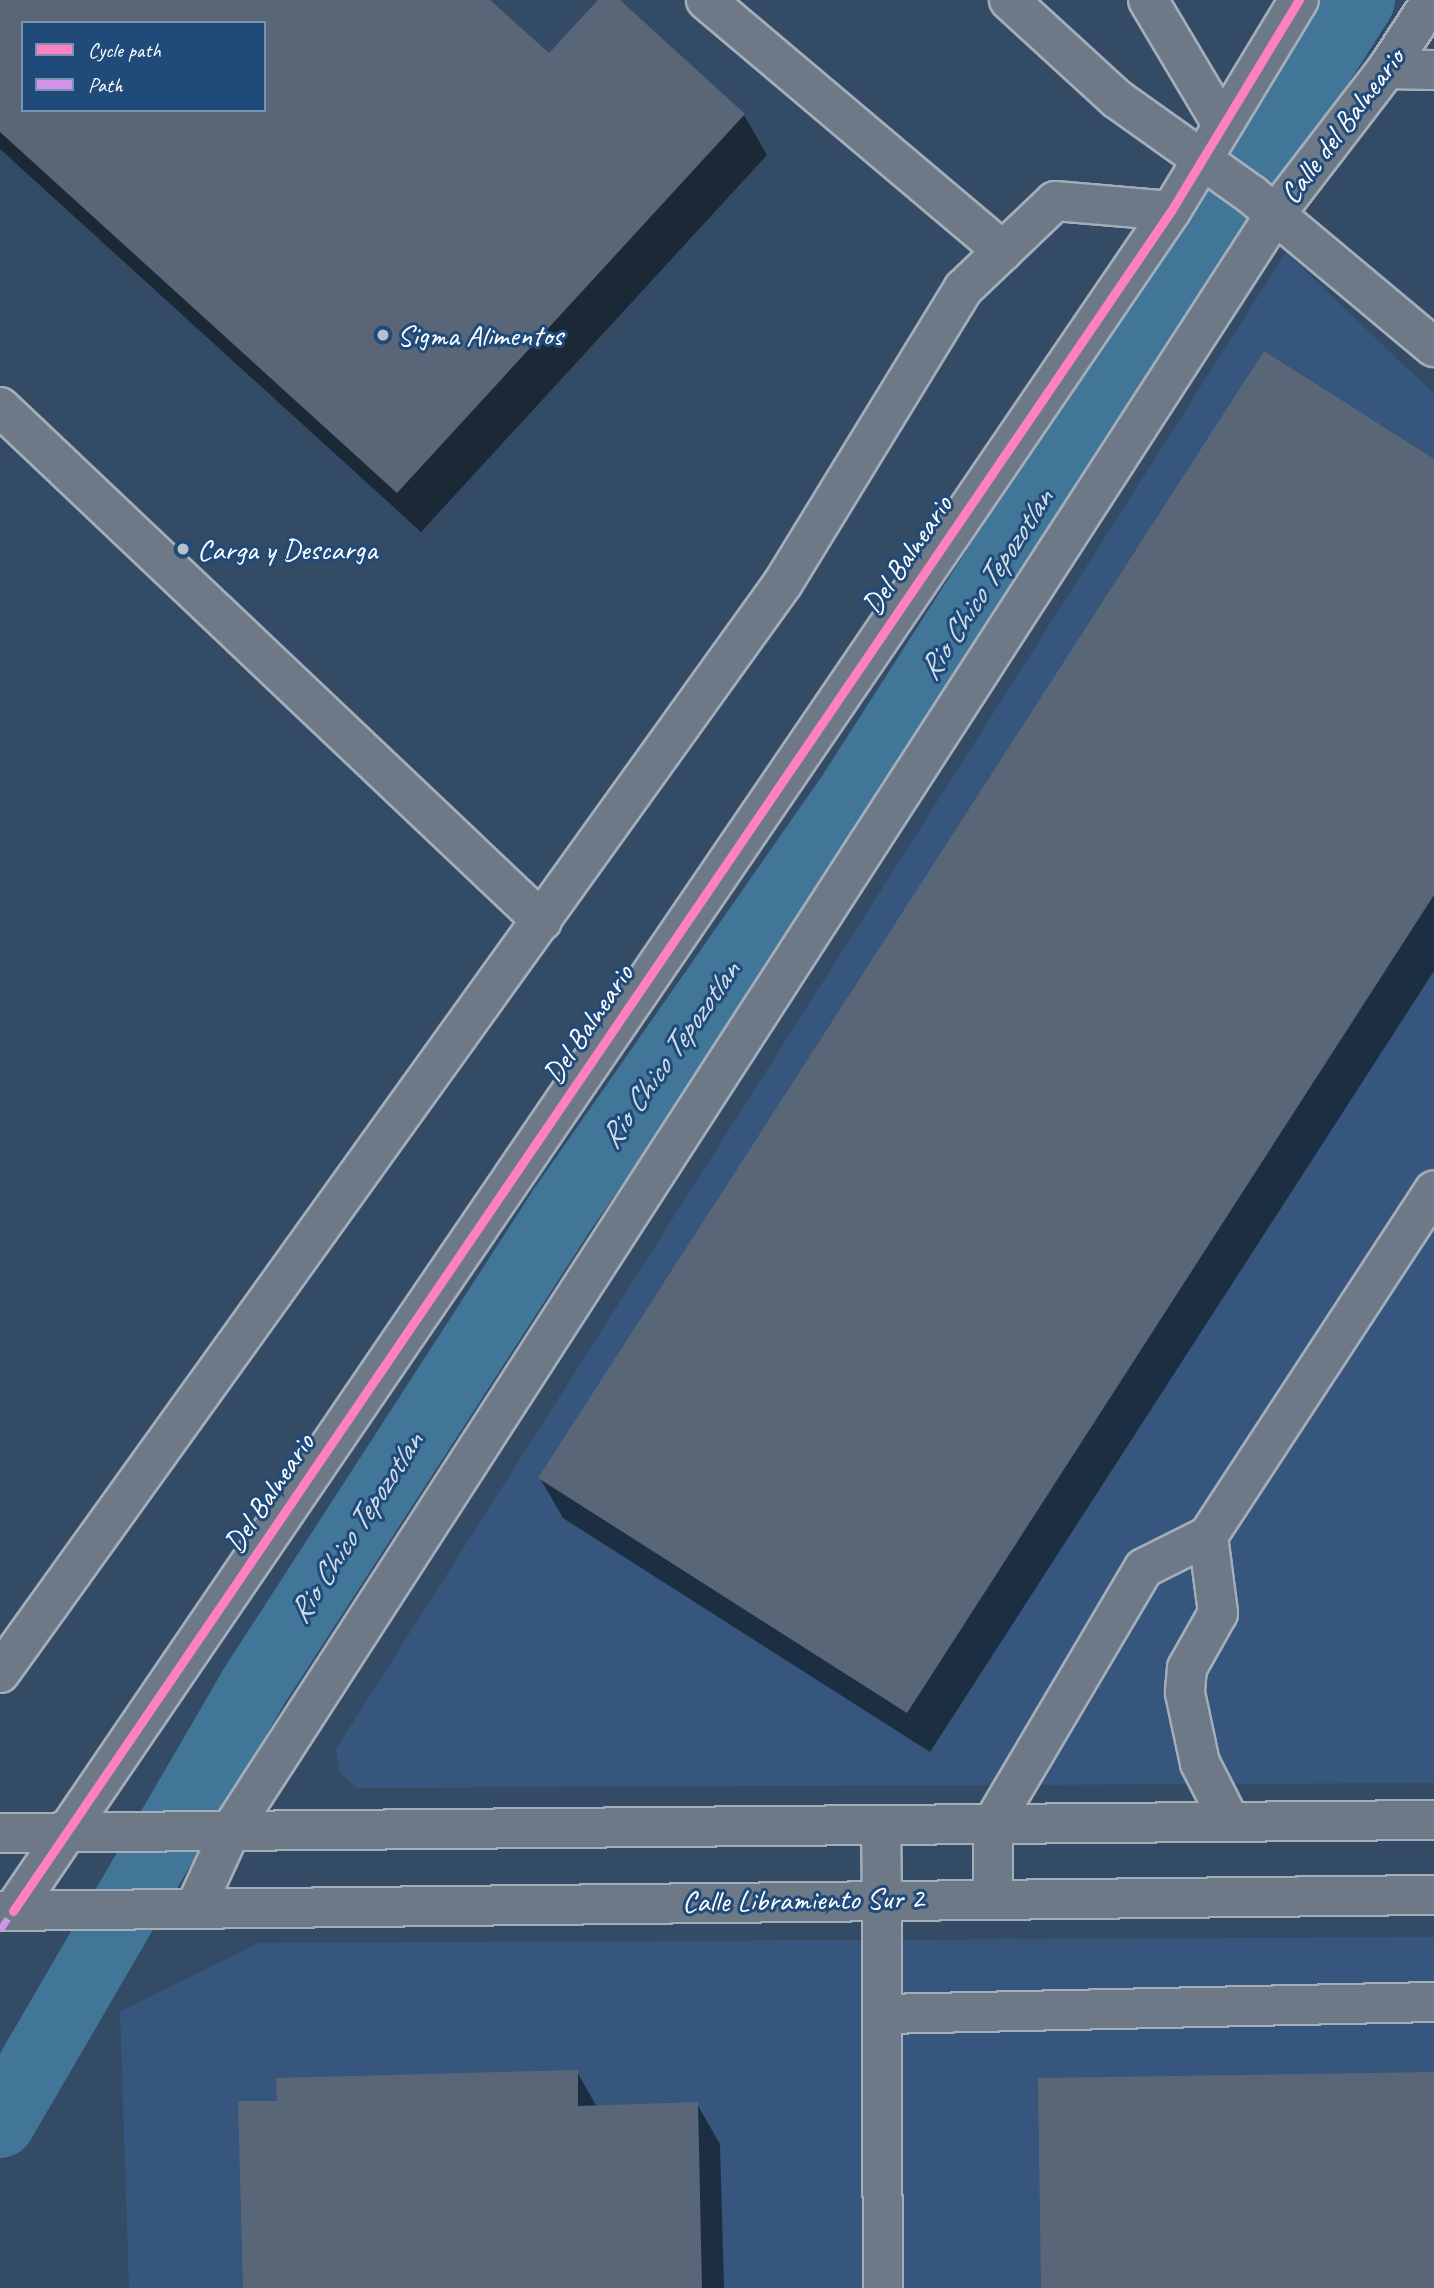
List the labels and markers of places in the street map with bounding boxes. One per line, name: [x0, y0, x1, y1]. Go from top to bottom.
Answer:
place label: Sigma Alimentos: [397, 317, 564, 353]
marker: Sigma Alimentos: [375, 327, 391, 343]
place label: Carga y Descarga: [197, 531, 376, 567]
marker: Carga y Descarga: [175, 541, 191, 557]

